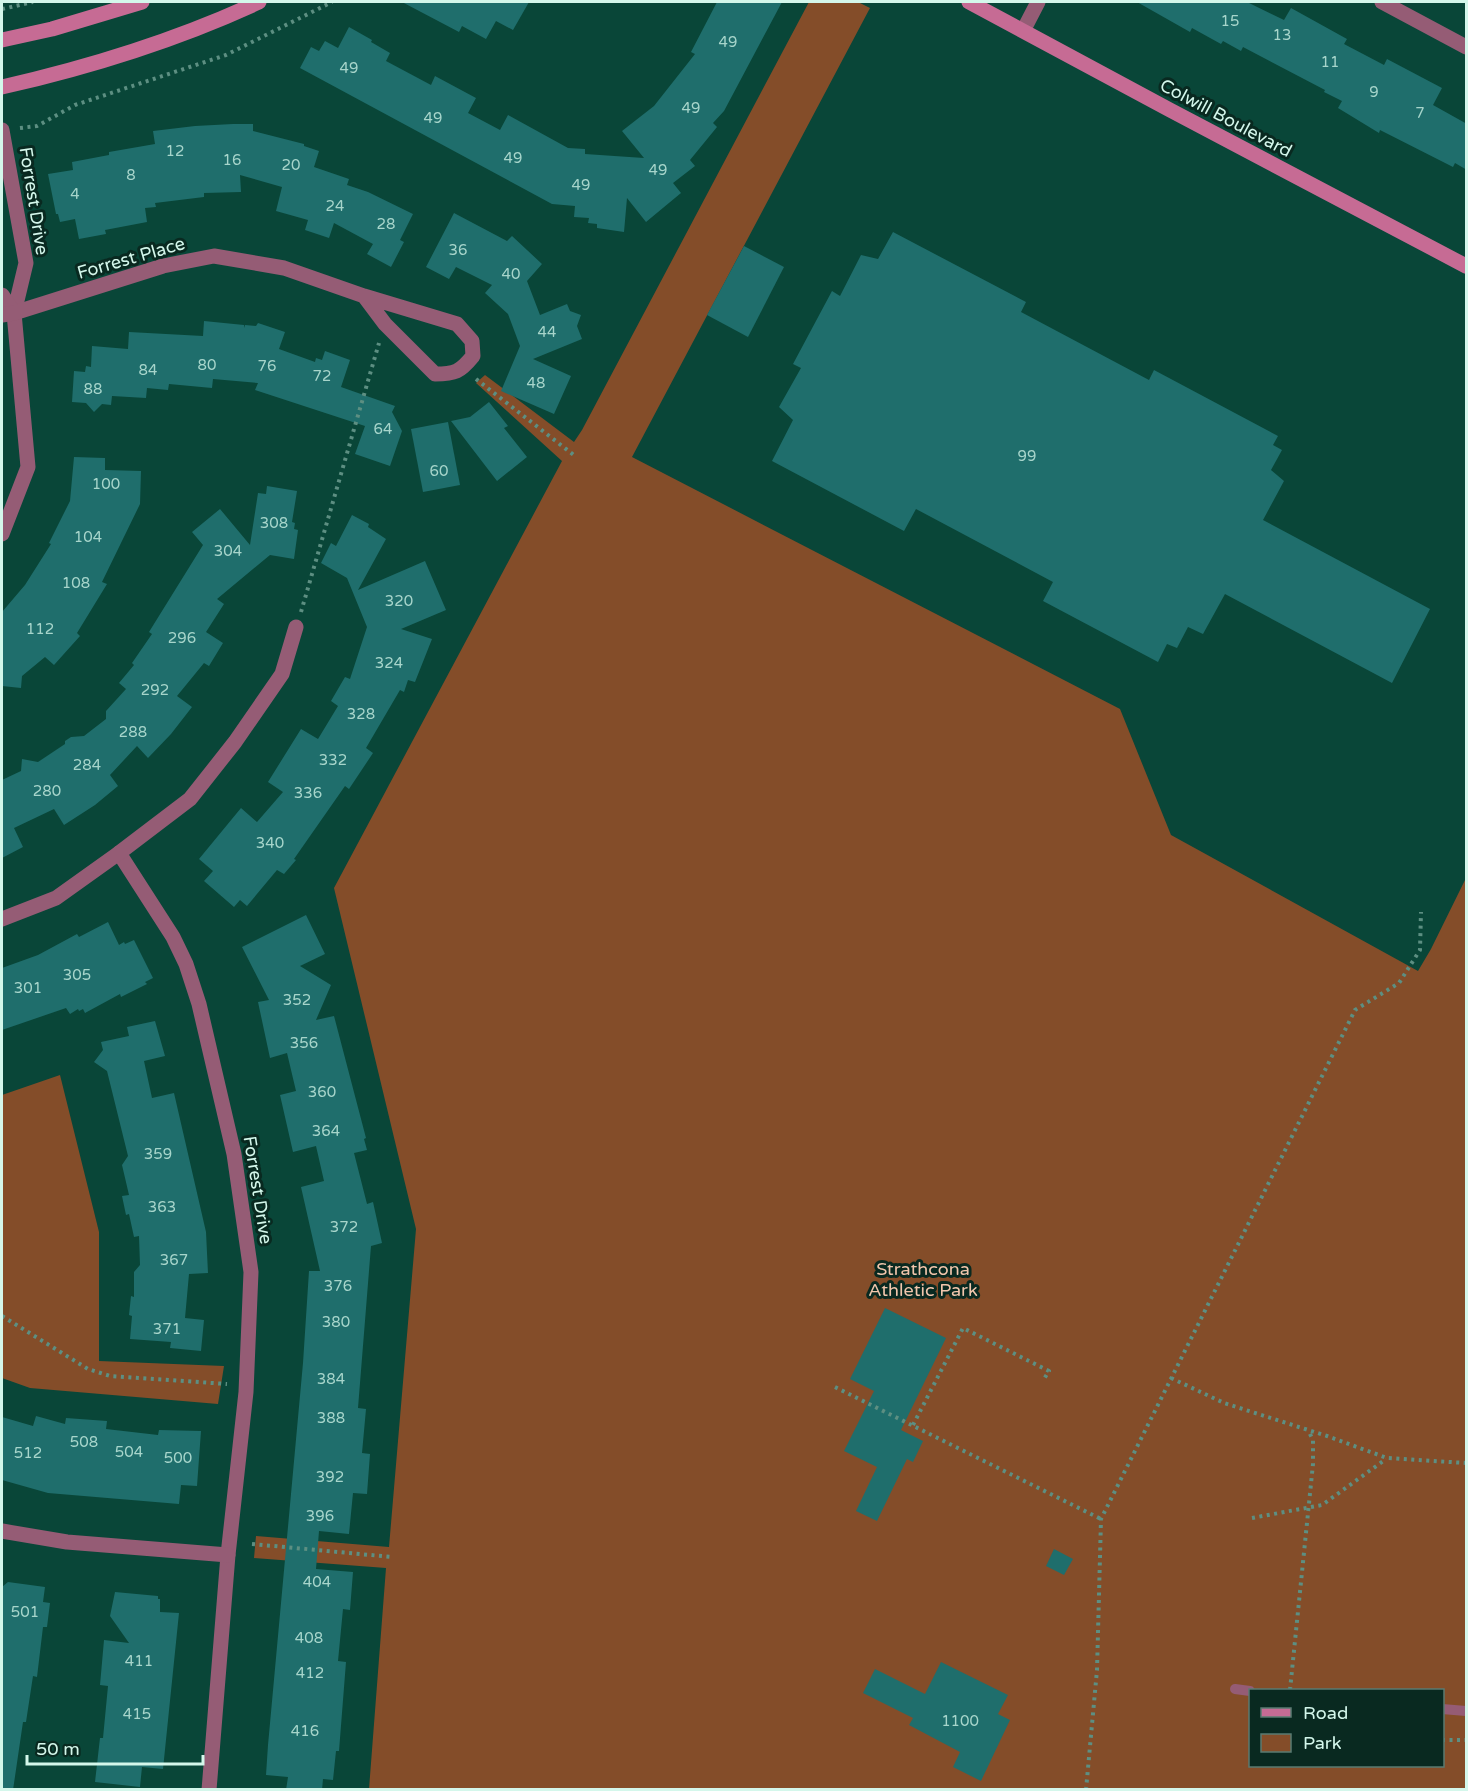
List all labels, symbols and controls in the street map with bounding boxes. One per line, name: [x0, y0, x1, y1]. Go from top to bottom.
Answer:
house number: 15: [1221, 12, 1239, 30]
house number: 13: [1273, 26, 1291, 44]
house number: 49: [719, 33, 737, 51]
house number: 11: [1321, 53, 1339, 71]
house number: 49: [340, 59, 358, 77]
street label: Colwill Boulevard: [1156, 74, 1296, 162]
house number: 9: [1369, 83, 1379, 101]
house number: 49: [682, 99, 700, 117]
house number: 7: [1415, 104, 1425, 122]
house number: 49: [424, 109, 442, 127]
house number: 12: [166, 142, 184, 160]
street label: Forrest Drive: [15, 145, 53, 257]
house number: 49: [504, 149, 522, 167]
house number: 16: [223, 151, 241, 169]
house number: 20: [282, 156, 300, 174]
house number: 49: [649, 161, 667, 179]
house number: 8: [126, 166, 136, 184]
house number: 49: [572, 176, 590, 194]
house number: 4: [70, 185, 80, 203]
house number: 24: [326, 197, 344, 215]
house number: 28: [377, 215, 395, 233]
street label: Forrest Place: [74, 232, 188, 284]
house number: 36: [449, 241, 467, 259]
house number: 40: [502, 265, 520, 283]
house number: 44: [538, 323, 556, 341]
house number: 80: [198, 356, 216, 374]
house number: 76: [258, 357, 276, 375]
house number: 84: [139, 361, 157, 379]
house number: 72: [313, 367, 331, 385]
house number: 48: [527, 374, 545, 392]
house number: 88: [84, 380, 102, 398]
house number: 64: [374, 420, 392, 438]
house number: 99: [1018, 447, 1036, 465]
house number: 60: [430, 462, 448, 480]
house number: 100: [92, 475, 120, 493]
house number: 308: [260, 514, 288, 532]
house number: 104: [74, 528, 102, 546]
house number: 304: [214, 542, 242, 560]
house number: 108: [62, 574, 90, 592]
house number: 320: [385, 592, 413, 610]
house number: 112: [26, 620, 54, 638]
house number: 296: [168, 629, 196, 647]
house number: 324: [375, 654, 403, 672]
house number: 292: [141, 681, 169, 699]
house number: 328: [347, 705, 375, 723]
house number: 288: [119, 723, 147, 741]
house number: 332: [319, 751, 347, 769]
house number: 284: [73, 756, 101, 774]
house number: 280: [33, 782, 61, 800]
house number: 336: [294, 784, 322, 802]
house number: 340: [256, 834, 284, 852]
house number: 305: [63, 966, 91, 984]
house number: 301: [14, 979, 42, 997]
house number: 352: [283, 991, 311, 1009]
house number: 356: [290, 1034, 318, 1052]
house number: 360: [308, 1083, 336, 1101]
house number: 364: [312, 1122, 340, 1140]
street label: Forrest Drive: [239, 1134, 277, 1246]
house number: 359: [144, 1145, 172, 1163]
house number: 363: [148, 1198, 176, 1216]
house number: 372: [330, 1218, 358, 1236]
house number: 367: [160, 1251, 188, 1269]
park label: Strathcona Athletic Park: [868, 1258, 978, 1301]
house number: 376: [324, 1277, 352, 1295]
house number: 380: [322, 1313, 350, 1331]
house number: 371: [153, 1320, 181, 1338]
house number: 384: [317, 1370, 345, 1388]
house number: 388: [317, 1409, 345, 1427]
house number: 508: [70, 1433, 98, 1451]
house number: 504: [115, 1443, 143, 1461]
house number: 512: [14, 1444, 42, 1462]
house number: 500: [164, 1449, 192, 1467]
house number: 392: [316, 1468, 344, 1486]
house number: 396: [306, 1507, 334, 1525]
house number: 404: [303, 1573, 331, 1591]
house number: 501: [11, 1603, 39, 1621]
house number: 408: [295, 1629, 323, 1647]
house number: 411: [125, 1652, 153, 1670]
house number: 412: [296, 1664, 324, 1682]
legend: [1249, 1689, 1444, 1767]
text: Road: [1303, 1702, 1348, 1724]
house number: 415: [123, 1705, 151, 1723]
house number: 1100: [941, 1712, 979, 1730]
house number: 416: [291, 1722, 319, 1740]
scale bar: [27, 1728, 202, 1766]
text: Park: [1303, 1732, 1342, 1754]
text: 50 m: [36, 1738, 80, 1760]

